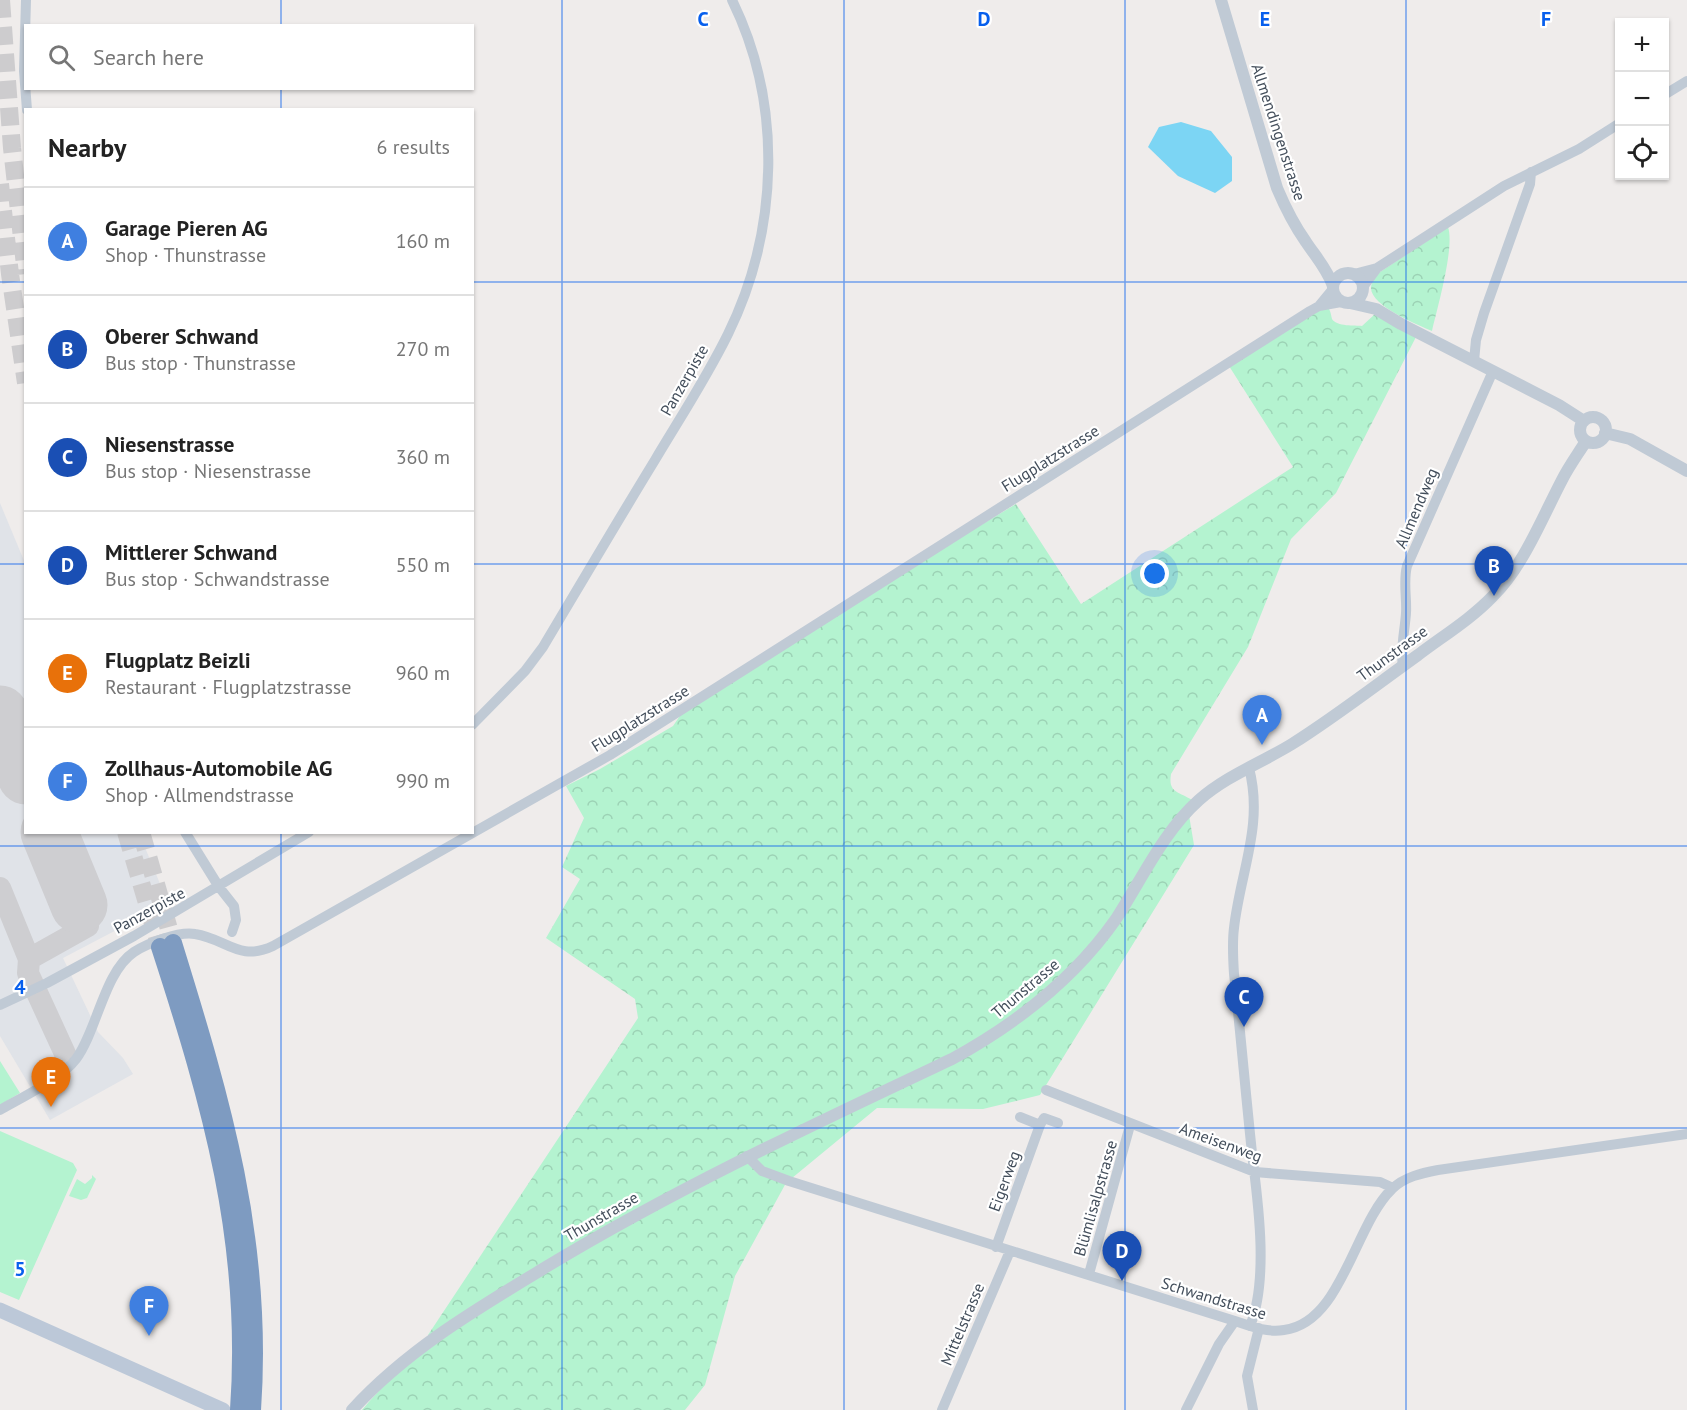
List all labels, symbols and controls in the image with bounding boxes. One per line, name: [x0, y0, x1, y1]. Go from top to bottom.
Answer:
text: C: [697, 6, 709, 32]
text: D: [978, 6, 991, 32]
text: E: [1260, 6, 1270, 32]
text: F: [1541, 6, 1551, 32]
map controls: [1615, 18, 1669, 180]
button: +: [1615, 18, 1669, 72]
search box: [24, 24, 474, 90]
icon: search: [45, 41, 78, 74]
text: Search here: [93, 43, 204, 71]
street label: Allmendingenstrasse: [1247, 61, 1311, 203]
button: −: [1615, 72, 1669, 126]
button: locate: [1615, 126, 1669, 180]
text: Nearby: [48, 131, 126, 164]
text: 6 results: [377, 134, 450, 160]
text: Garage Pieren AG: [105, 214, 268, 242]
text: A: [61, 228, 74, 254]
text: 160 m: [396, 228, 450, 254]
text: Shop · Thunstrasse: [105, 242, 266, 268]
text: Oberer Schwand: [105, 322, 259, 350]
text: B: [62, 336, 73, 362]
text: 270 m: [396, 336, 450, 362]
street label: Panzerpiste: [656, 341, 712, 419]
text: Bus stop · Thunstrasse: [105, 350, 296, 376]
street label: Flugplatzstrasse: [998, 420, 1102, 496]
text: Niesenstrasse: [105, 430, 234, 458]
text: C: [62, 444, 73, 470]
text: 360 m: [396, 444, 450, 470]
text: Bus stop · Niesenstrasse: [105, 458, 311, 484]
street label: Allmendweg: [1390, 465, 1442, 551]
text: Mittlerer Schwand: [105, 538, 277, 566]
pin: B: [1474, 546, 1514, 596]
text: D: [61, 552, 74, 578]
text: 550 m: [396, 552, 450, 578]
your location: [1140, 559, 1169, 588]
text: Bus stop · Schwandstrasse: [105, 566, 330, 592]
street label: Thunstrasse: [1353, 621, 1431, 685]
text: Flugplatz Beizli: [105, 646, 251, 674]
text: E: [62, 660, 73, 686]
text: 960 m: [396, 660, 450, 686]
text: Restaurant · Flugplatzstrasse: [105, 674, 351, 700]
street label: Flugplatzstrasse: [588, 680, 692, 756]
pin: A: [1242, 696, 1282, 745]
text: Zollhaus-Automobile AG: [105, 754, 332, 782]
text: F: [62, 768, 73, 794]
text: 990 m: [396, 768, 450, 794]
text: Shop · Allmendstrasse: [105, 782, 294, 808]
street label: Panzerpiste: [110, 882, 188, 938]
street label: Thunstrasse: [987, 954, 1063, 1022]
text: 4: [14, 974, 26, 1000]
pin: C: [1224, 978, 1264, 1027]
pin: E: [32, 1058, 70, 1107]
street label: Ameisenweg: [1177, 1118, 1265, 1166]
street label: Blümlisalpstrasse: [1069, 1138, 1121, 1258]
street label: Eigerweg: [984, 1148, 1024, 1214]
street label: Thunstrasse: [560, 1187, 642, 1245]
pin: D: [1102, 1232, 1142, 1281]
text: 5: [14, 1256, 26, 1282]
street label: Schwandstrasse: [1159, 1273, 1269, 1323]
street label: Mittelstrasse: [936, 1280, 988, 1368]
pin: F: [130, 1286, 168, 1336]

